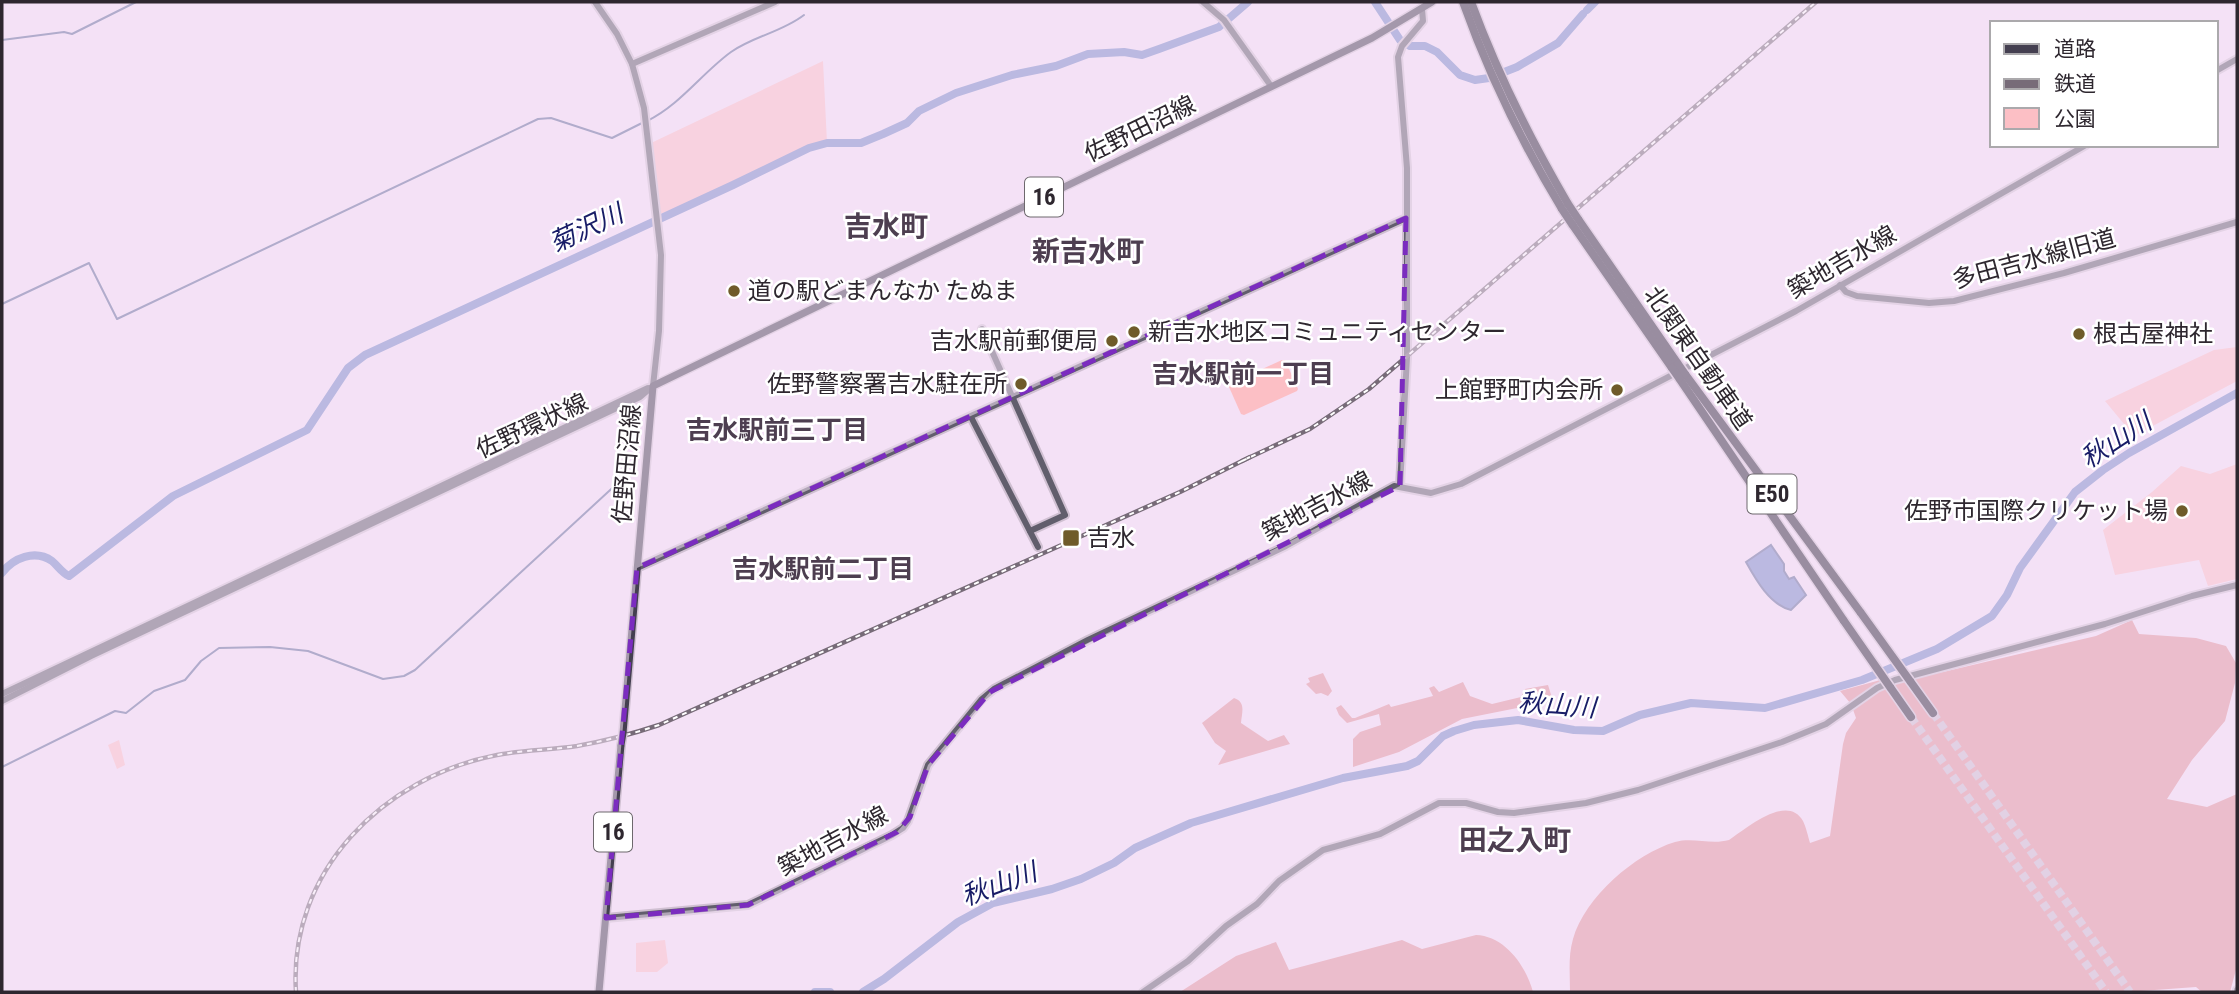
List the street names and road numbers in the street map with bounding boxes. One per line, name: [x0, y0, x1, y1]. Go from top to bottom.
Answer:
street label: 佐野田沼線: [1080, 90, 1200, 168]
road number: 16: [1025, 178, 1063, 216]
street label: 築地吉水線: [1783, 220, 1901, 304]
street label: 多田吉水線旧道: [1949, 224, 2119, 294]
street label: 北関東自動車道: [1638, 281, 1758, 435]
street label: 佐野環状線: [472, 388, 592, 464]
street label: 佐野田沼線: [608, 403, 646, 525]
street label: 築地吉水線: [1257, 465, 1377, 547]
road number: E50: [1748, 474, 1796, 514]
street label: 築地吉水線: [773, 800, 893, 882]
road number: 16: [594, 812, 632, 852]

